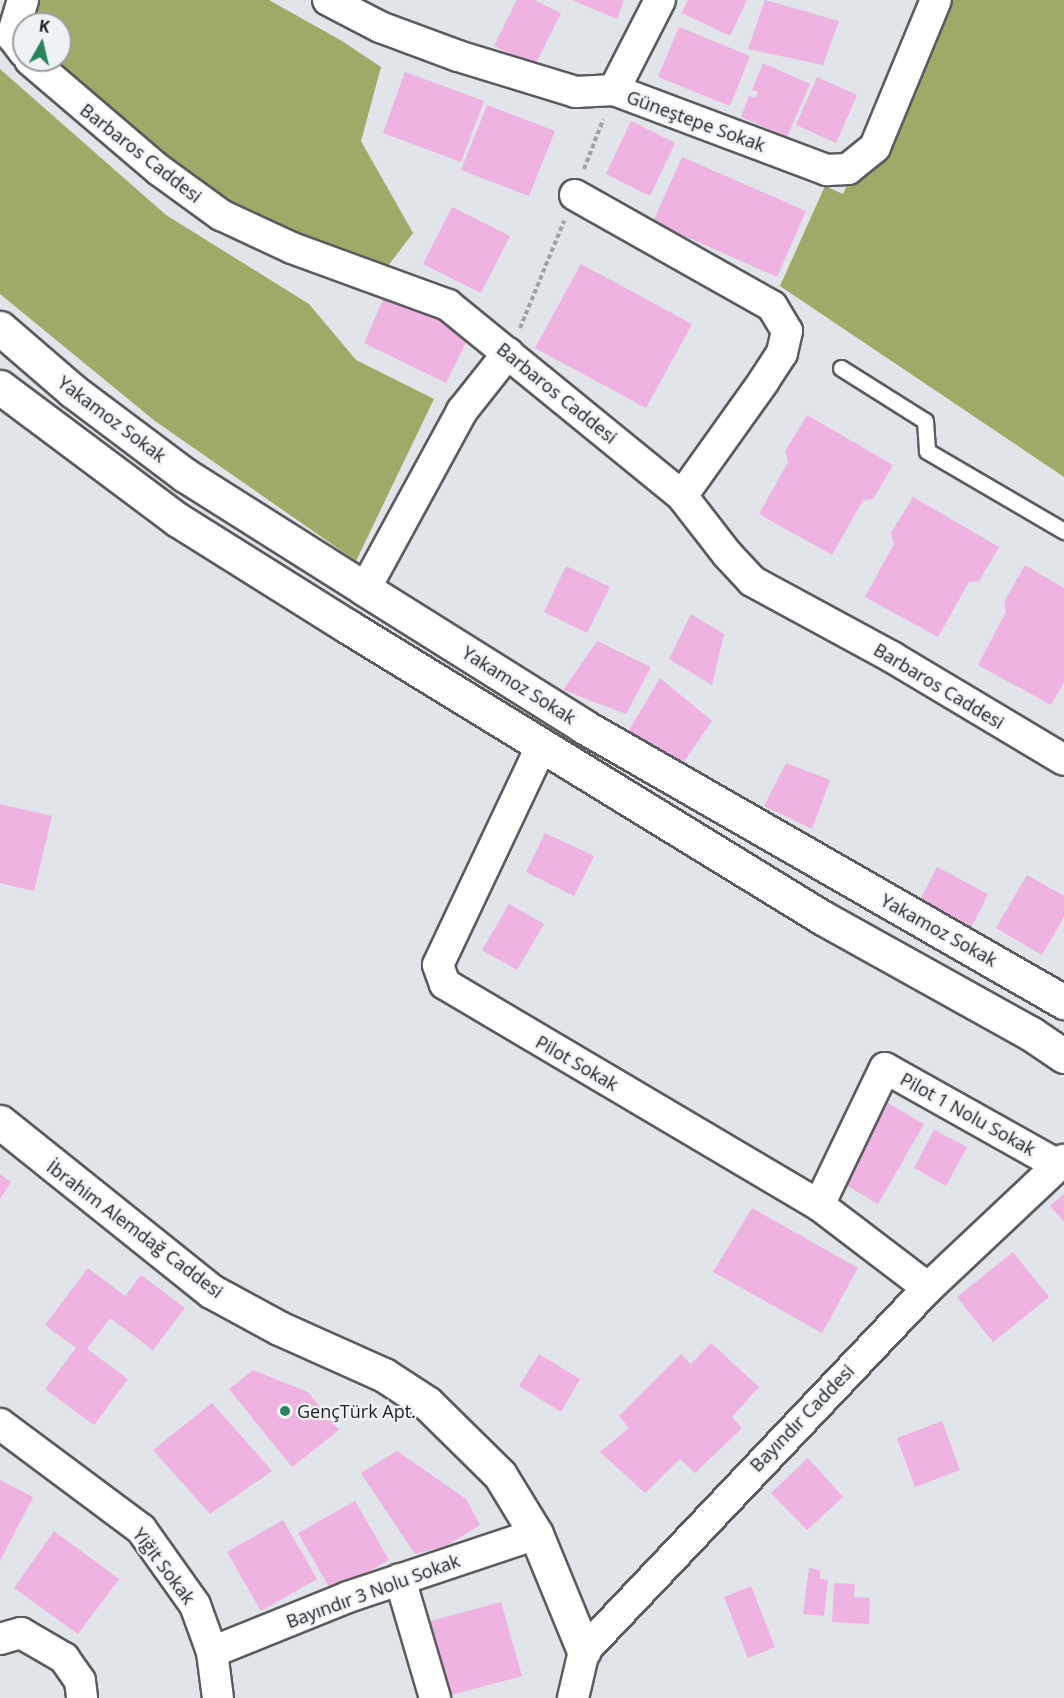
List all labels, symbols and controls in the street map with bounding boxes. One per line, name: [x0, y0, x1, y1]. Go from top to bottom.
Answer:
north arrow: [12, 12, 72, 72]
text: K: [37, 15, 51, 38]
street label: Güneştepe Sokak: [624, 86, 768, 156]
street label: Barbaros Caddesi: [76, 99, 206, 207]
street label: Barbaros Caddesi: [493, 338, 621, 448]
street label: Yakamoz Sokak: [54, 371, 170, 467]
street label: Barbaros Caddesi: [870, 639, 1008, 733]
street label: Yakamoz Sokak: [458, 641, 580, 729]
street label: Yakamoz Sokak: [877, 889, 1001, 971]
street label: Pilot Sokak: [532, 1031, 622, 1095]
street label: Pilot 1 Nolu Sokak: [897, 1068, 1039, 1160]
street label: İbrahim Alemdağ Caddesi: [43, 1156, 227, 1302]
street label: Bayındır Caddesi: [745, 1360, 859, 1476]
place label: GençTürk Apt.: [297, 1400, 416, 1422]
marker: GençTürk Apt.: [278, 1404, 292, 1418]
street label: Yiğit Sokak: [128, 1524, 200, 1608]
street label: Bayındır 3 Nolu Sokak: [283, 1550, 463, 1632]

